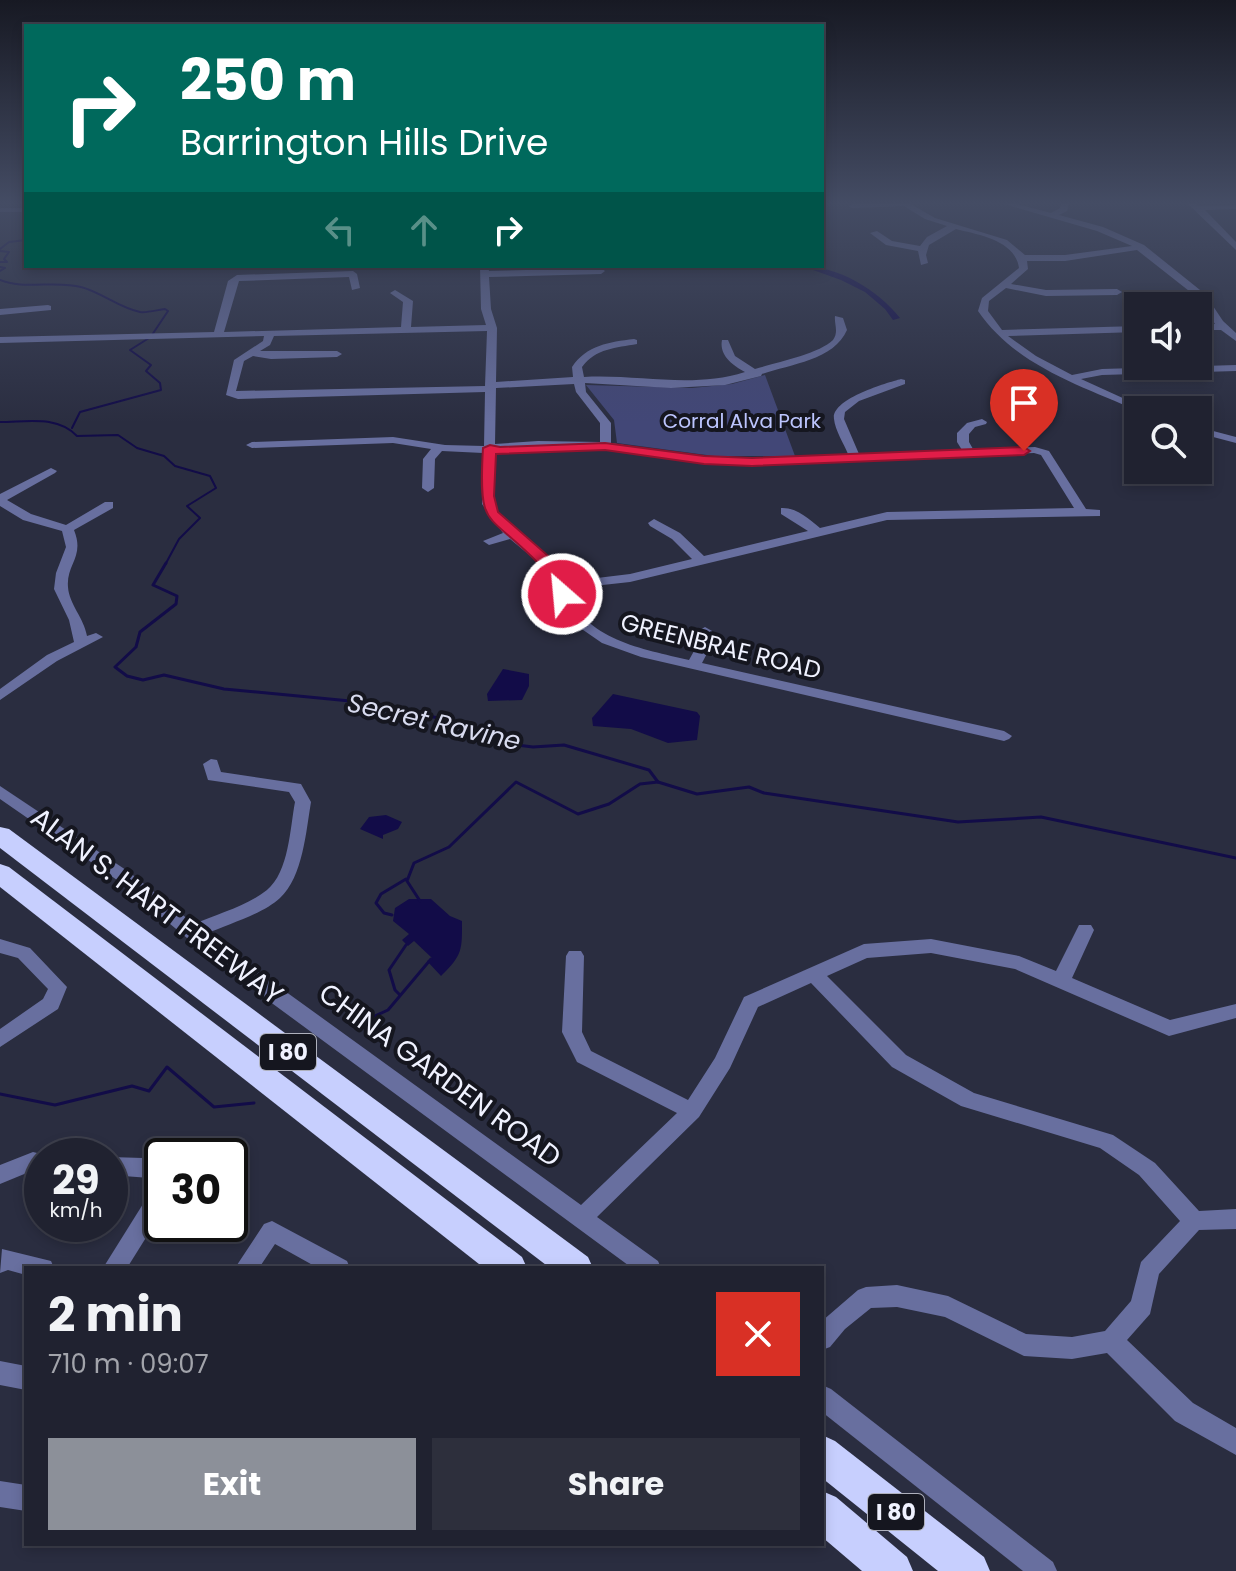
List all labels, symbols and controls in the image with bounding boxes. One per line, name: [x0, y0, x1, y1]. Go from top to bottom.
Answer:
text: 250 m: [180, 41, 356, 120]
icon: right: [48, 56, 152, 160]
text: Barrington Hills Drive: [180, 117, 548, 168]
icon: left: [318, 208, 362, 252]
icon: ahead: [402, 208, 446, 252]
icon: right: [486, 208, 530, 252]
map controls: [1124, 292, 1212, 484]
button: sound: [1124, 292, 1212, 380]
pin: [990, 369, 1058, 451]
icon: arrive: [1002, 381, 1046, 425]
button: search: [1124, 396, 1212, 484]
park label: Corral Alva Park: [663, 407, 822, 435]
position arrow: [520, 552, 604, 636]
street label: GREENBRAE ROAD: [617, 605, 825, 687]
water label: Secret Ravine: [344, 685, 524, 759]
street label: ALAN S. HART FREEWAY: [23, 798, 291, 1014]
street label: CHINA GARDEN ROAD: [311, 974, 569, 1176]
road number: I 80: [260, 1034, 316, 1070]
speed limit sign: 30: [144, 1138, 248, 1242]
text: 29: [52, 1152, 100, 1208]
text: km/h: [49, 1196, 103, 1224]
text: 2 min: [48, 1281, 183, 1348]
button: close: [716, 1292, 800, 1376]
text: 710 m · 09:07: [48, 1346, 209, 1382]
button: Exit: [48, 1438, 416, 1530]
button: Share: [432, 1438, 800, 1530]
road number: I 80: [868, 1494, 924, 1530]

